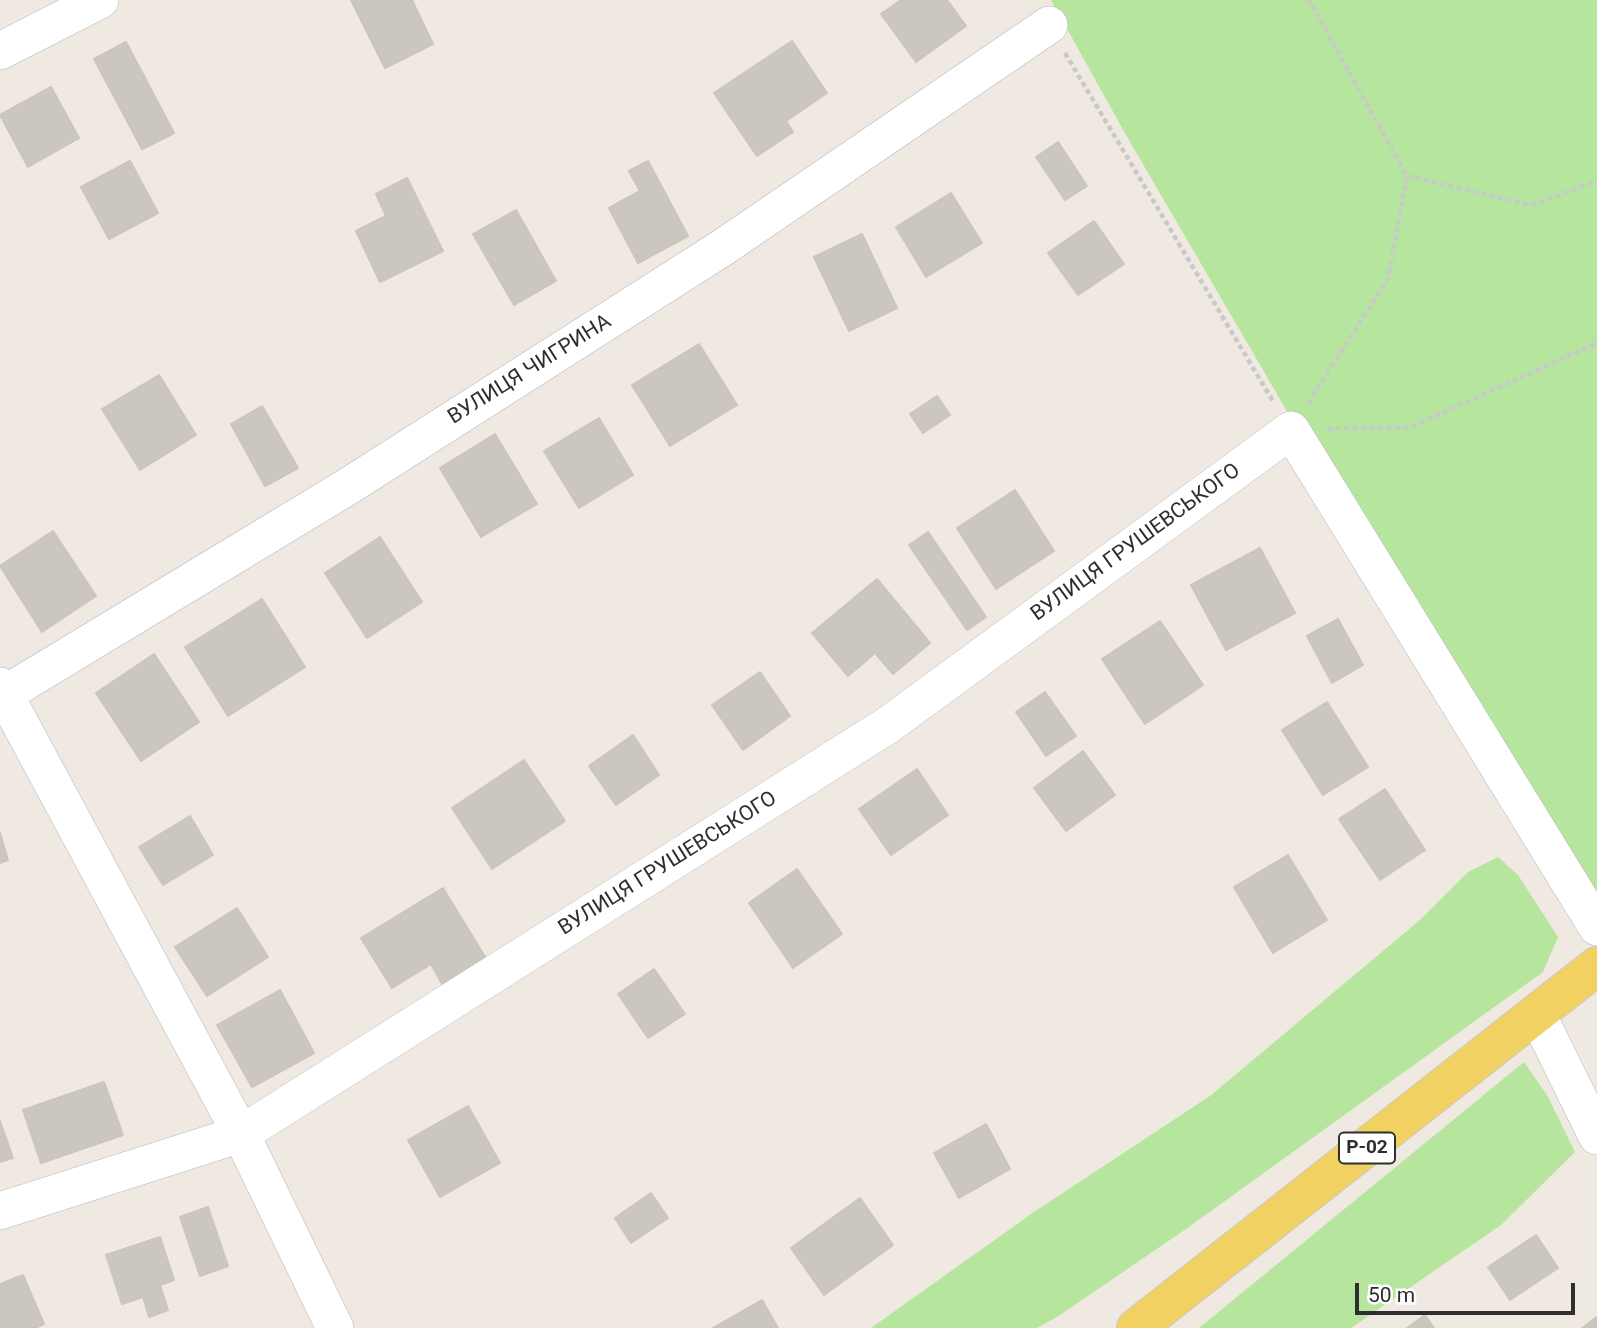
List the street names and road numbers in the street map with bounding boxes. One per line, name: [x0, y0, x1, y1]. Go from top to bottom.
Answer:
street label: ВУЛИЦЯ ЧИГРИНА: [444, 310, 616, 430]
street label: ВУЛИЦЯ ГРУШЕВСЬКОГО: [1027, 459, 1245, 627]
street label: ВУЛИЦЯ ГРУШЕВСЬКОГО: [554, 786, 782, 942]
road number: Р-02: [1339, 1132, 1395, 1164]

